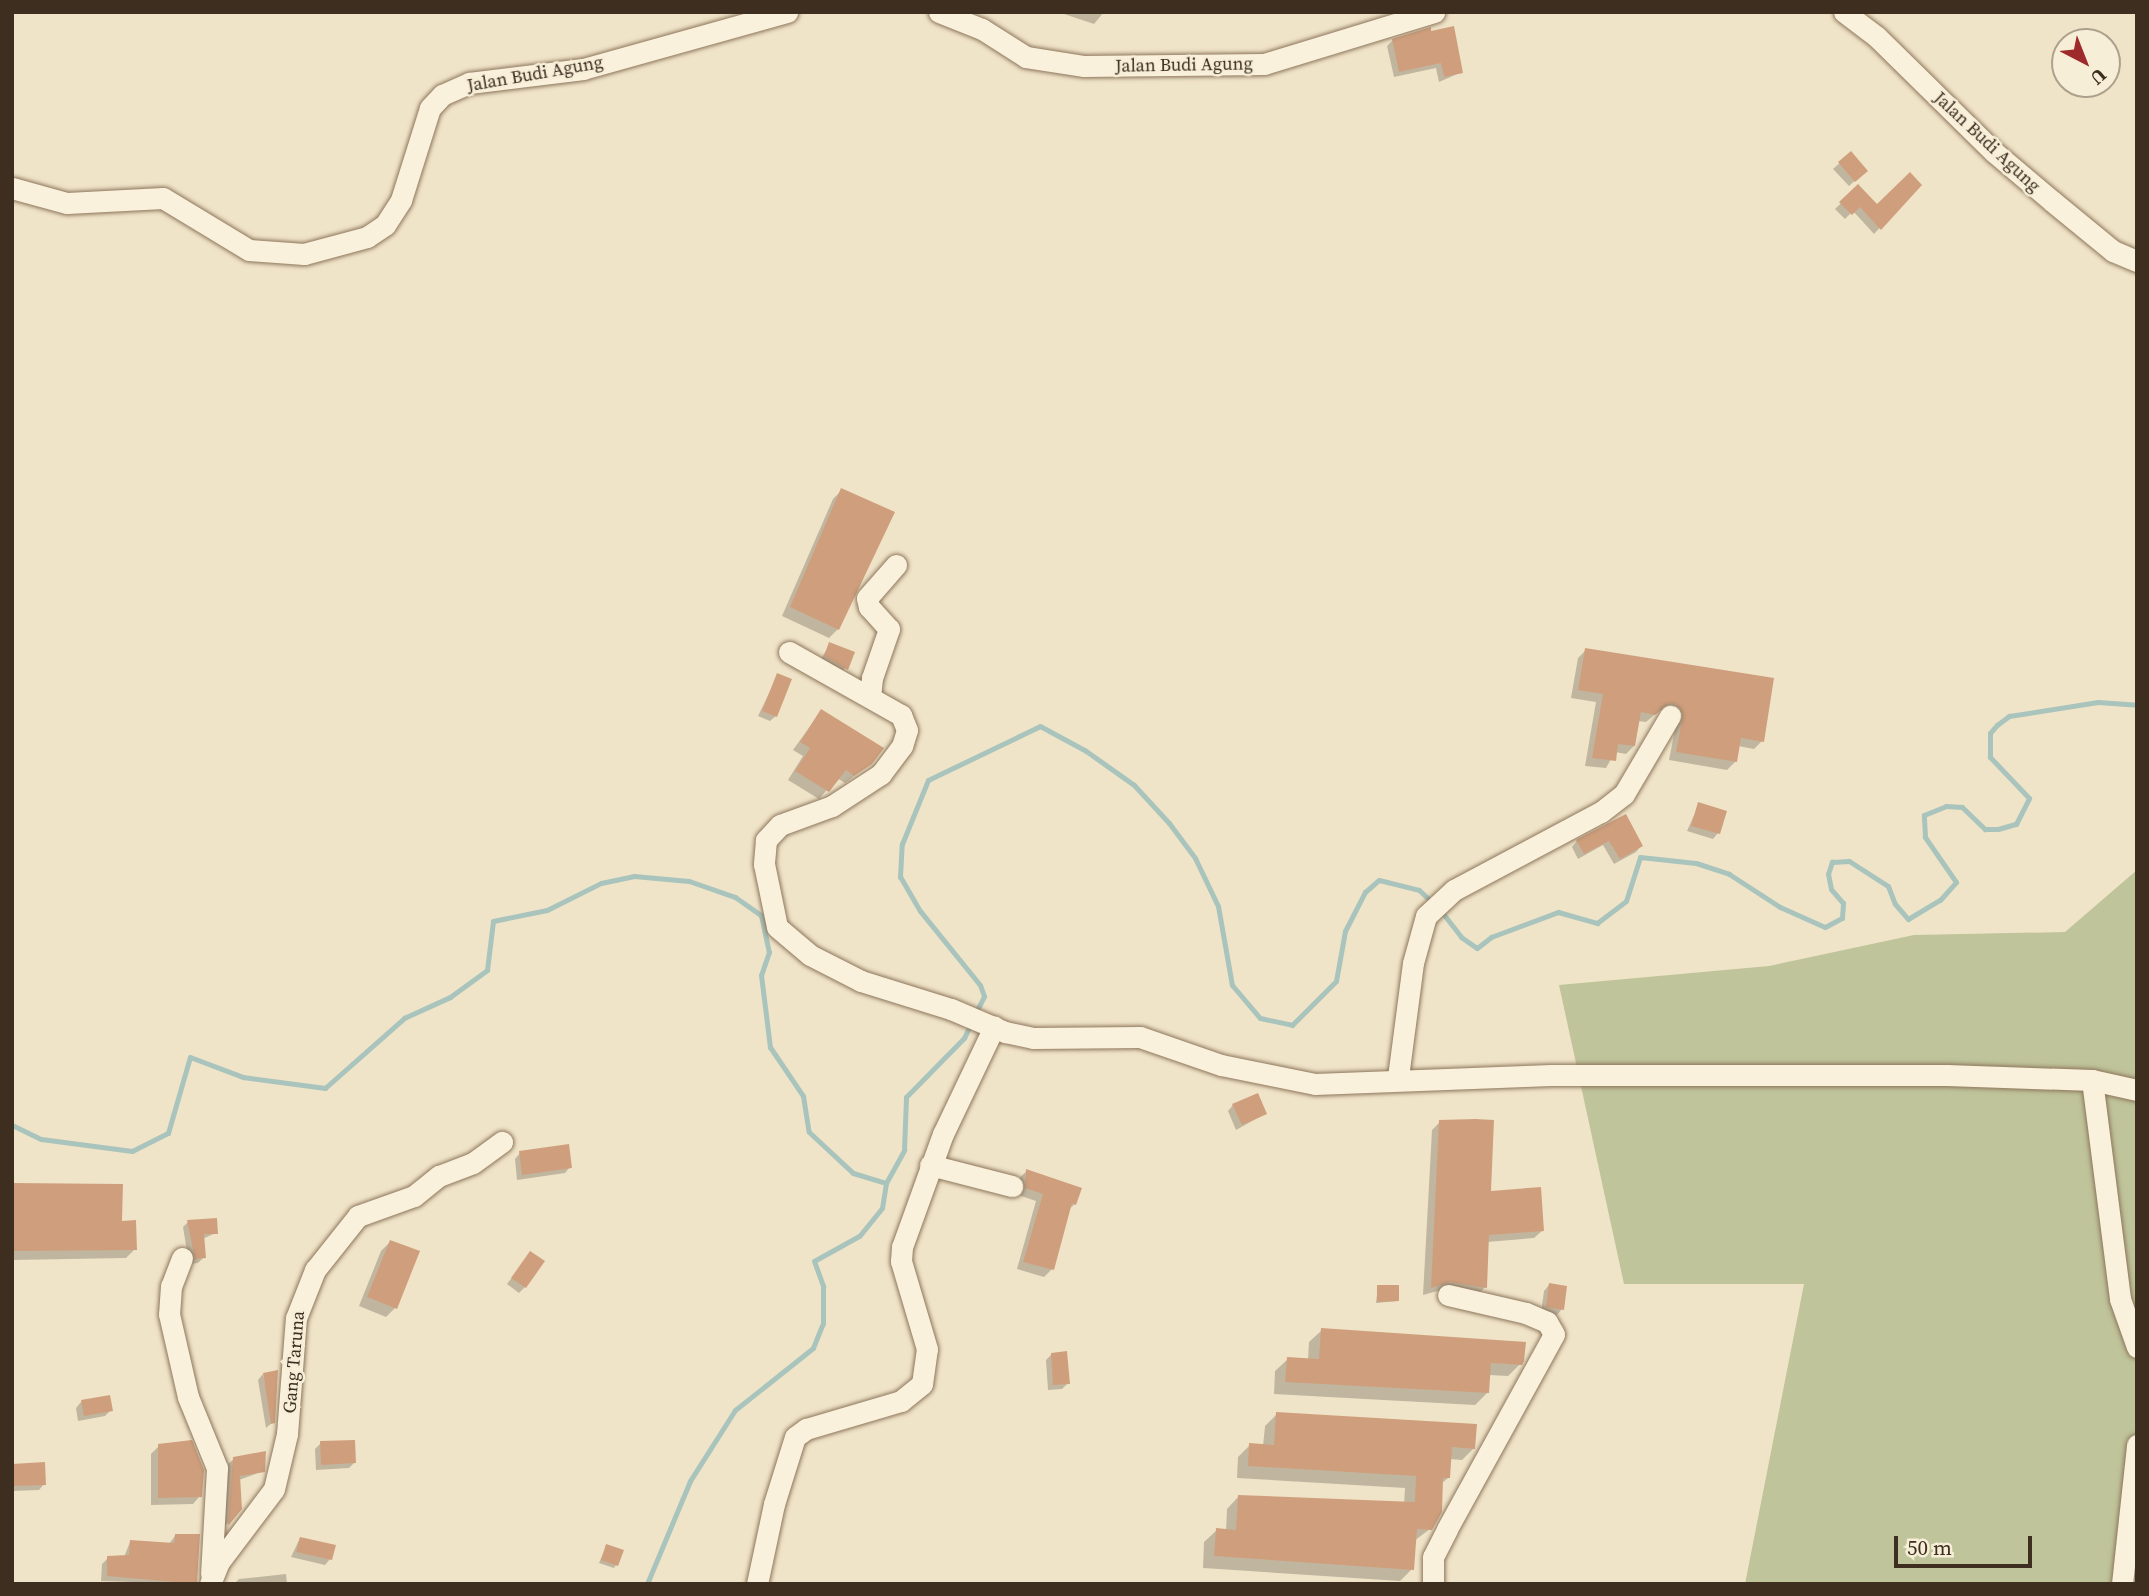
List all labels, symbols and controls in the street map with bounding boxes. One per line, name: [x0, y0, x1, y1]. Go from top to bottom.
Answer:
north arrow: [2051, 28, 2121, 98]
street label: Jalan Budi Agung: [465, 51, 605, 97]
street label: Jalan Budi Agung: [1115, 53, 1253, 77]
text: U: [2085, 63, 2113, 91]
street label: Jalan Budi Agung: [1929, 87, 2045, 197]
street label: Gang Taruna: [279, 1310, 309, 1414]
scale bar: [1897, 1522, 2035, 1566]
text: 50 m: [1907, 1533, 1952, 1562]

